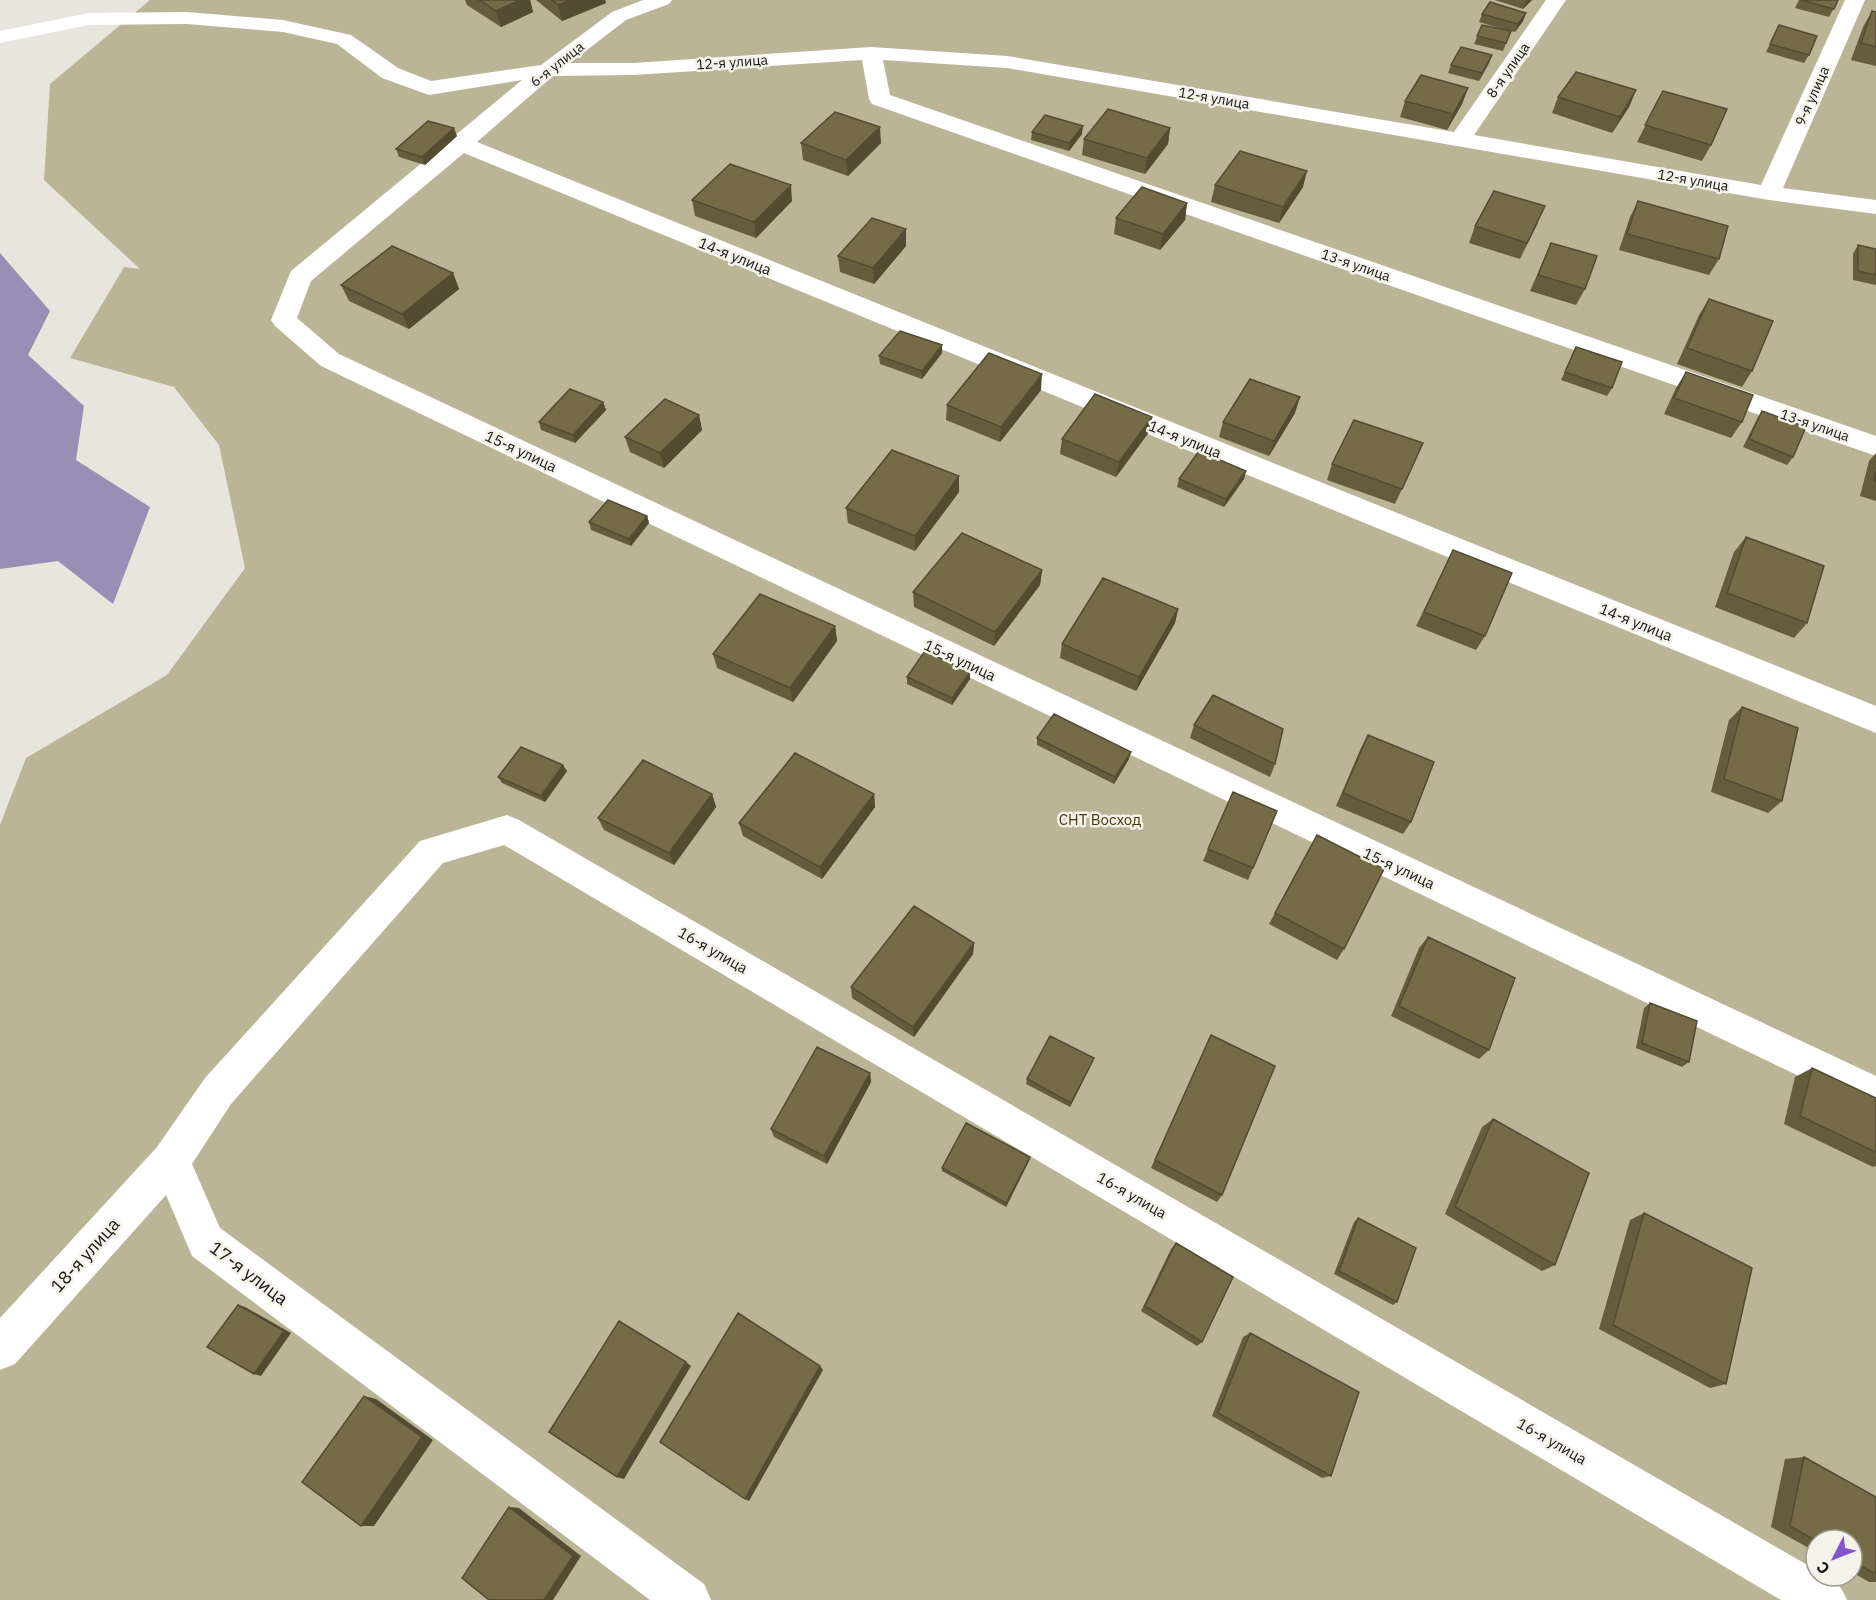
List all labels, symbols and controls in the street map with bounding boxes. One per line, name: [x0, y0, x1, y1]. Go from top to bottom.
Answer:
street label: 6-я улица: [526, 37, 588, 91]
street label: 8-я улица: [1482, 38, 1534, 101]
street label: 12-я улица: [695, 50, 769, 73]
street label: 9-я улица: [1791, 63, 1833, 129]
street label: 12-я улица: [1177, 83, 1252, 113]
street label: 12-я улица: [1656, 165, 1731, 195]
street label: 14-я улица: [696, 233, 774, 279]
street label: 13-я улица: [1319, 245, 1393, 285]
street label: 13-я улица: [1778, 405, 1852, 445]
street label: 14-я улица: [1146, 416, 1224, 462]
street label: 15-я улица: [482, 426, 560, 476]
street label: 14-я улица: [1597, 599, 1675, 645]
street label: 15-я улица: [921, 635, 999, 685]
park label: СНТ Восход: [1059, 810, 1141, 829]
street label: 15-я улица: [1360, 843, 1438, 893]
street label: 16-я улица: [675, 922, 751, 978]
street label: 16-я улица: [1094, 1167, 1170, 1223]
street label: 18-я улица: [45, 1213, 125, 1297]
street label: 17-я улица: [205, 1236, 293, 1310]
street label: 16-я улица: [1514, 1413, 1590, 1469]
north arrow: [1804, 1528, 1864, 1588]
text: С: [1812, 1557, 1834, 1579]

